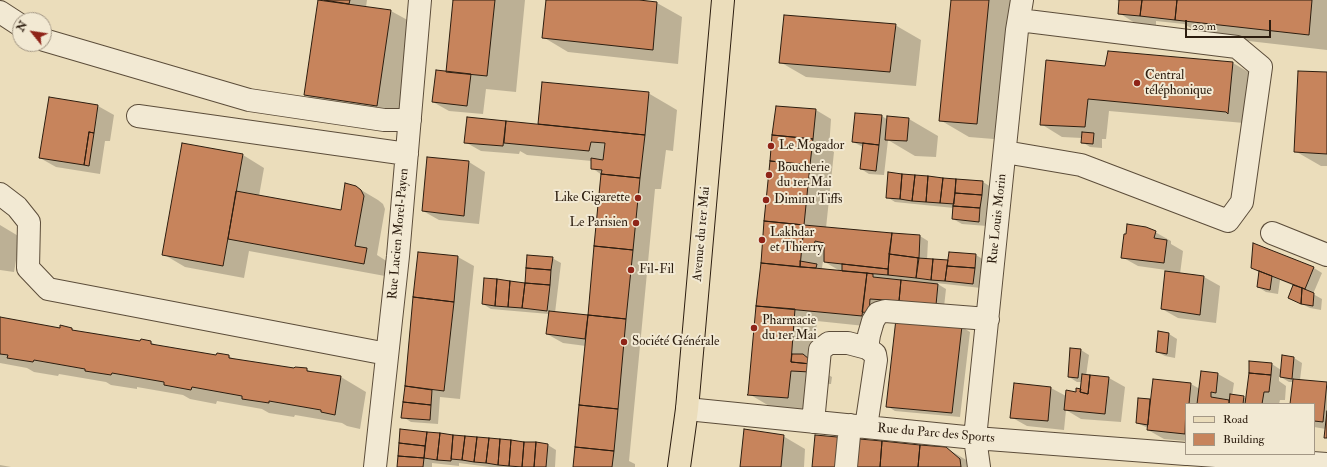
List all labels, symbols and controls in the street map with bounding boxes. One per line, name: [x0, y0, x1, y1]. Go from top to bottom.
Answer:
north arrow: [12, 12, 52, 52]
scale bar: [1187, 12, 1273, 38]
text: N: [14, 19, 30, 34]
text: 20 m: [1192, 19, 1216, 34]
place label: Central téléphonique: [1145, 68, 1212, 99]
marker: Central téléphonique: [1132, 78, 1142, 88]
place label: Le Mogador: [779, 138, 844, 154]
marker: Le Mogador: [766, 141, 776, 151]
place label: Boucherie du 1er Mai: [777, 160, 832, 191]
street label: Rue Lucien Morel-Payen: [385, 168, 413, 300]
marker: Boucherie du 1er Mai: [764, 170, 774, 180]
street label: Rue Louis Morin: [985, 173, 1011, 265]
street label: Avenue du 1er Mai: [690, 186, 714, 282]
place label: Like Cigarette: [554, 190, 630, 206]
place label: Diminu Tiffs: [774, 192, 842, 208]
marker: Like Cigarette: [633, 193, 643, 203]
marker: Diminu Tiffs: [761, 195, 771, 205]
place label: Le Parisien: [569, 215, 628, 231]
marker: Le Parisien: [631, 218, 641, 228]
place label: Lakhdar et Thierry: [770, 225, 823, 256]
marker: Lakhdar et Thierry: [757, 235, 767, 245]
place label: Fil-Fil: [639, 262, 674, 278]
marker: Fil-Fil: [626, 265, 636, 275]
place label: Pharmacie du 1er Mai: [762, 313, 817, 344]
marker: Pharmacie du 1er Mai: [749, 323, 759, 333]
place label: Société Générale: [632, 334, 719, 350]
marker: Société Générale: [619, 337, 629, 347]
legend: [1185, 403, 1315, 455]
text: Road: [1223, 412, 1248, 427]
street label: Rue du Parc des Sports: [877, 421, 995, 447]
text: Building: [1223, 432, 1264, 447]

